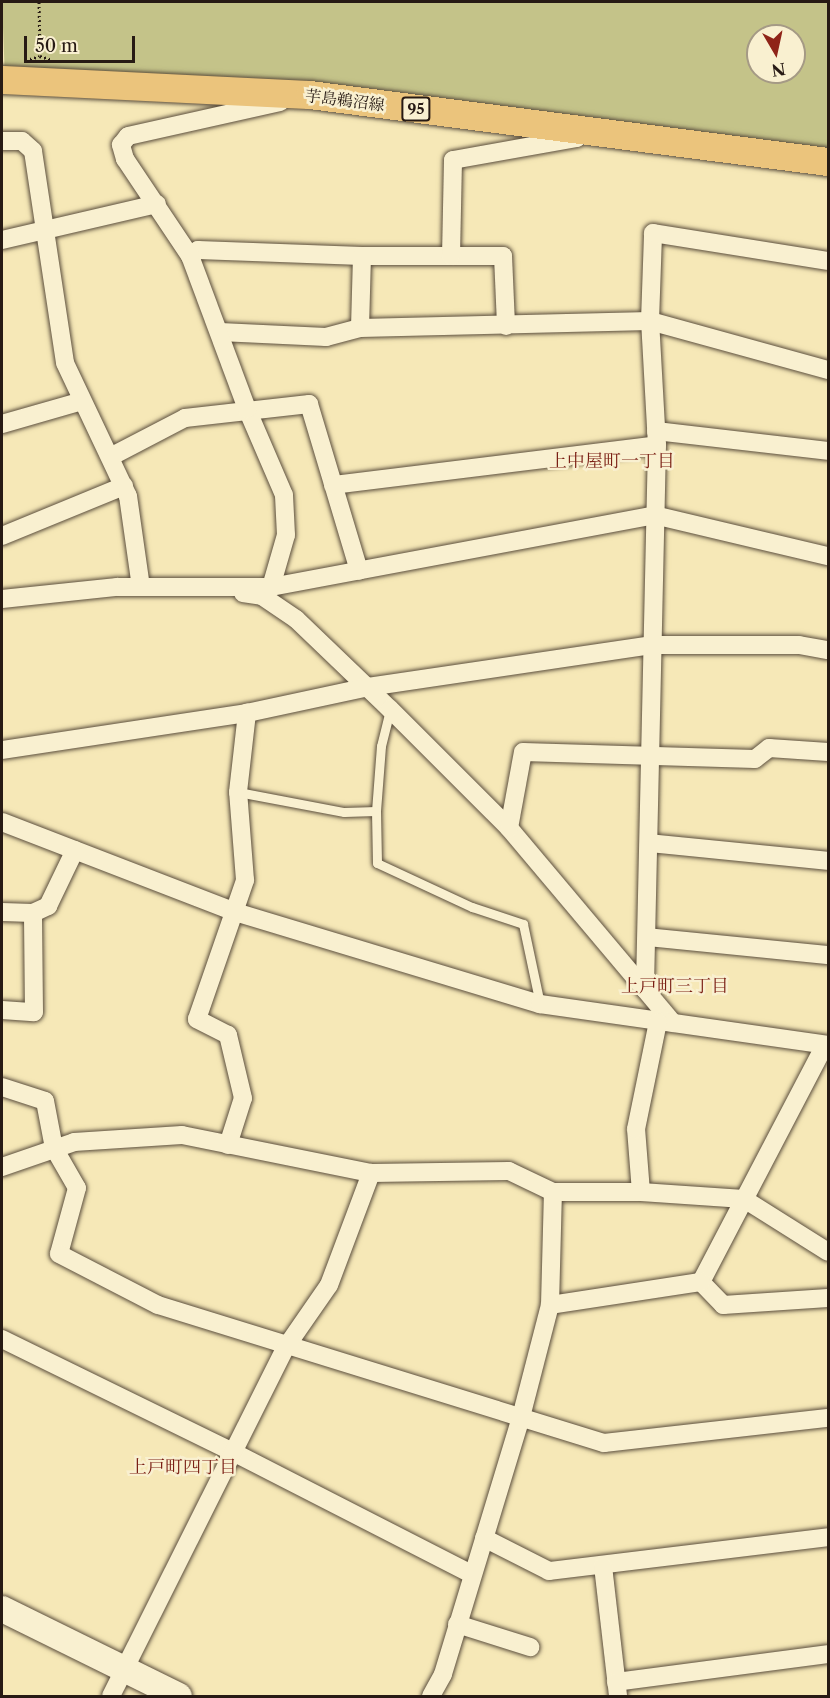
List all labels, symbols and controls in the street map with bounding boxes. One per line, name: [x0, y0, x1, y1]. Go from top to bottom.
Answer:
scale bar: [27, 24, 138, 62]
north arrow: [746, 24, 806, 84]
text: 50 m: [35, 35, 78, 57]
text: N: [770, 59, 787, 81]
street label: 芋島鵜沼線: [304, 86, 386, 114]
road number: 95: [401, 97, 431, 121]
district label: 上中屋町一丁目: [549, 450, 675, 472]
district label: 上戸町三丁目: [621, 975, 729, 997]
district label: 上戸町四丁目: [129, 1456, 237, 1478]

